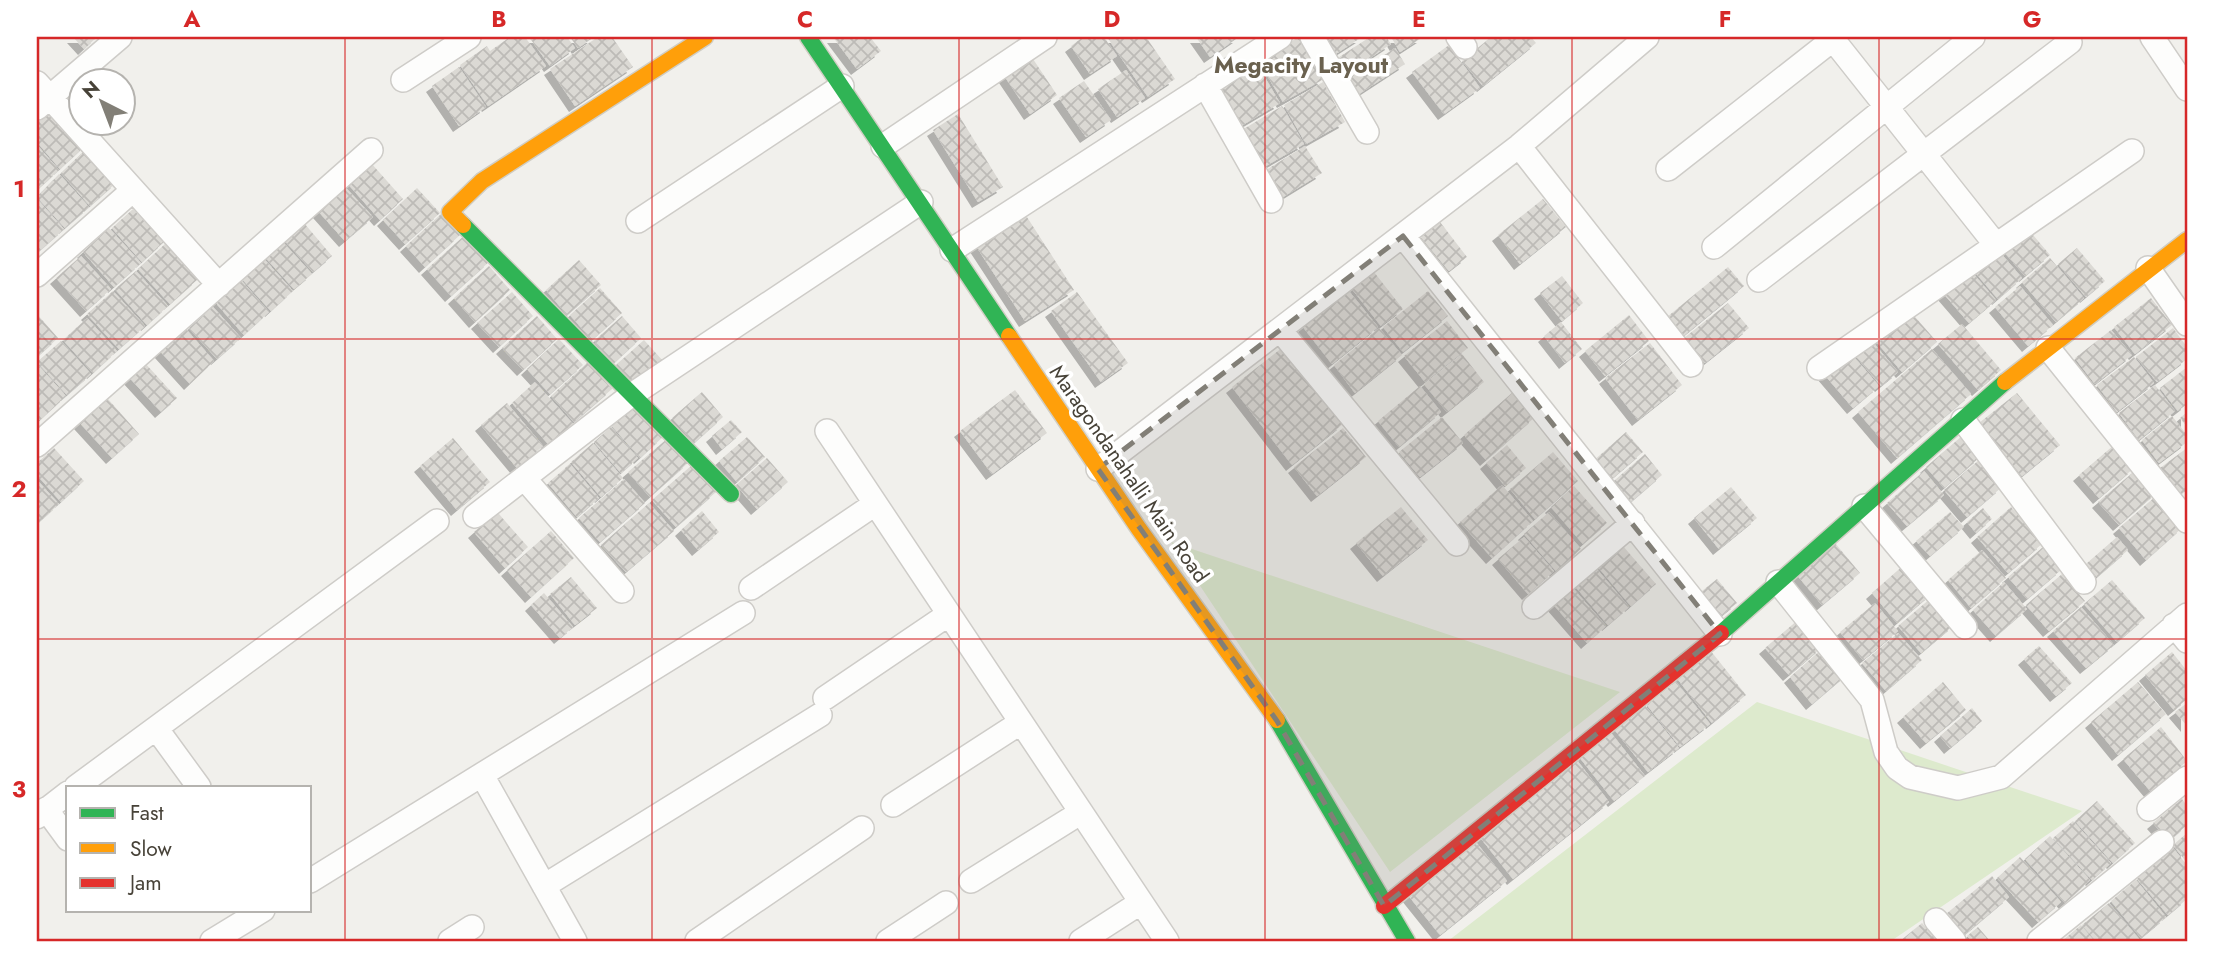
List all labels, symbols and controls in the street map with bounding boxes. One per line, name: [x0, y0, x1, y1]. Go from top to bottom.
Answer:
text: A: [183, 2, 201, 36]
text: B: [491, 2, 507, 36]
text: C: [797, 2, 813, 36]
text: D: [1104, 2, 1121, 36]
text: E: [1412, 2, 1426, 36]
text: F: [1719, 2, 1731, 36]
text: G: [2023, 2, 2041, 36]
district label: Megacity Layout: [1214, 48, 1389, 82]
north arrow: [66, 66, 136, 136]
text: N: [76, 75, 106, 105]
text: 1: [13, 172, 25, 206]
street label: Maragondanahalli Main Road: [1042, 359, 1216, 589]
text: 2: [11, 472, 27, 506]
text: 3: [12, 772, 26, 806]
legend: [66, 786, 312, 912]
text: Fast: [130, 798, 163, 828]
text: Slow: [130, 834, 172, 864]
text: Jam: [127, 868, 162, 898]

